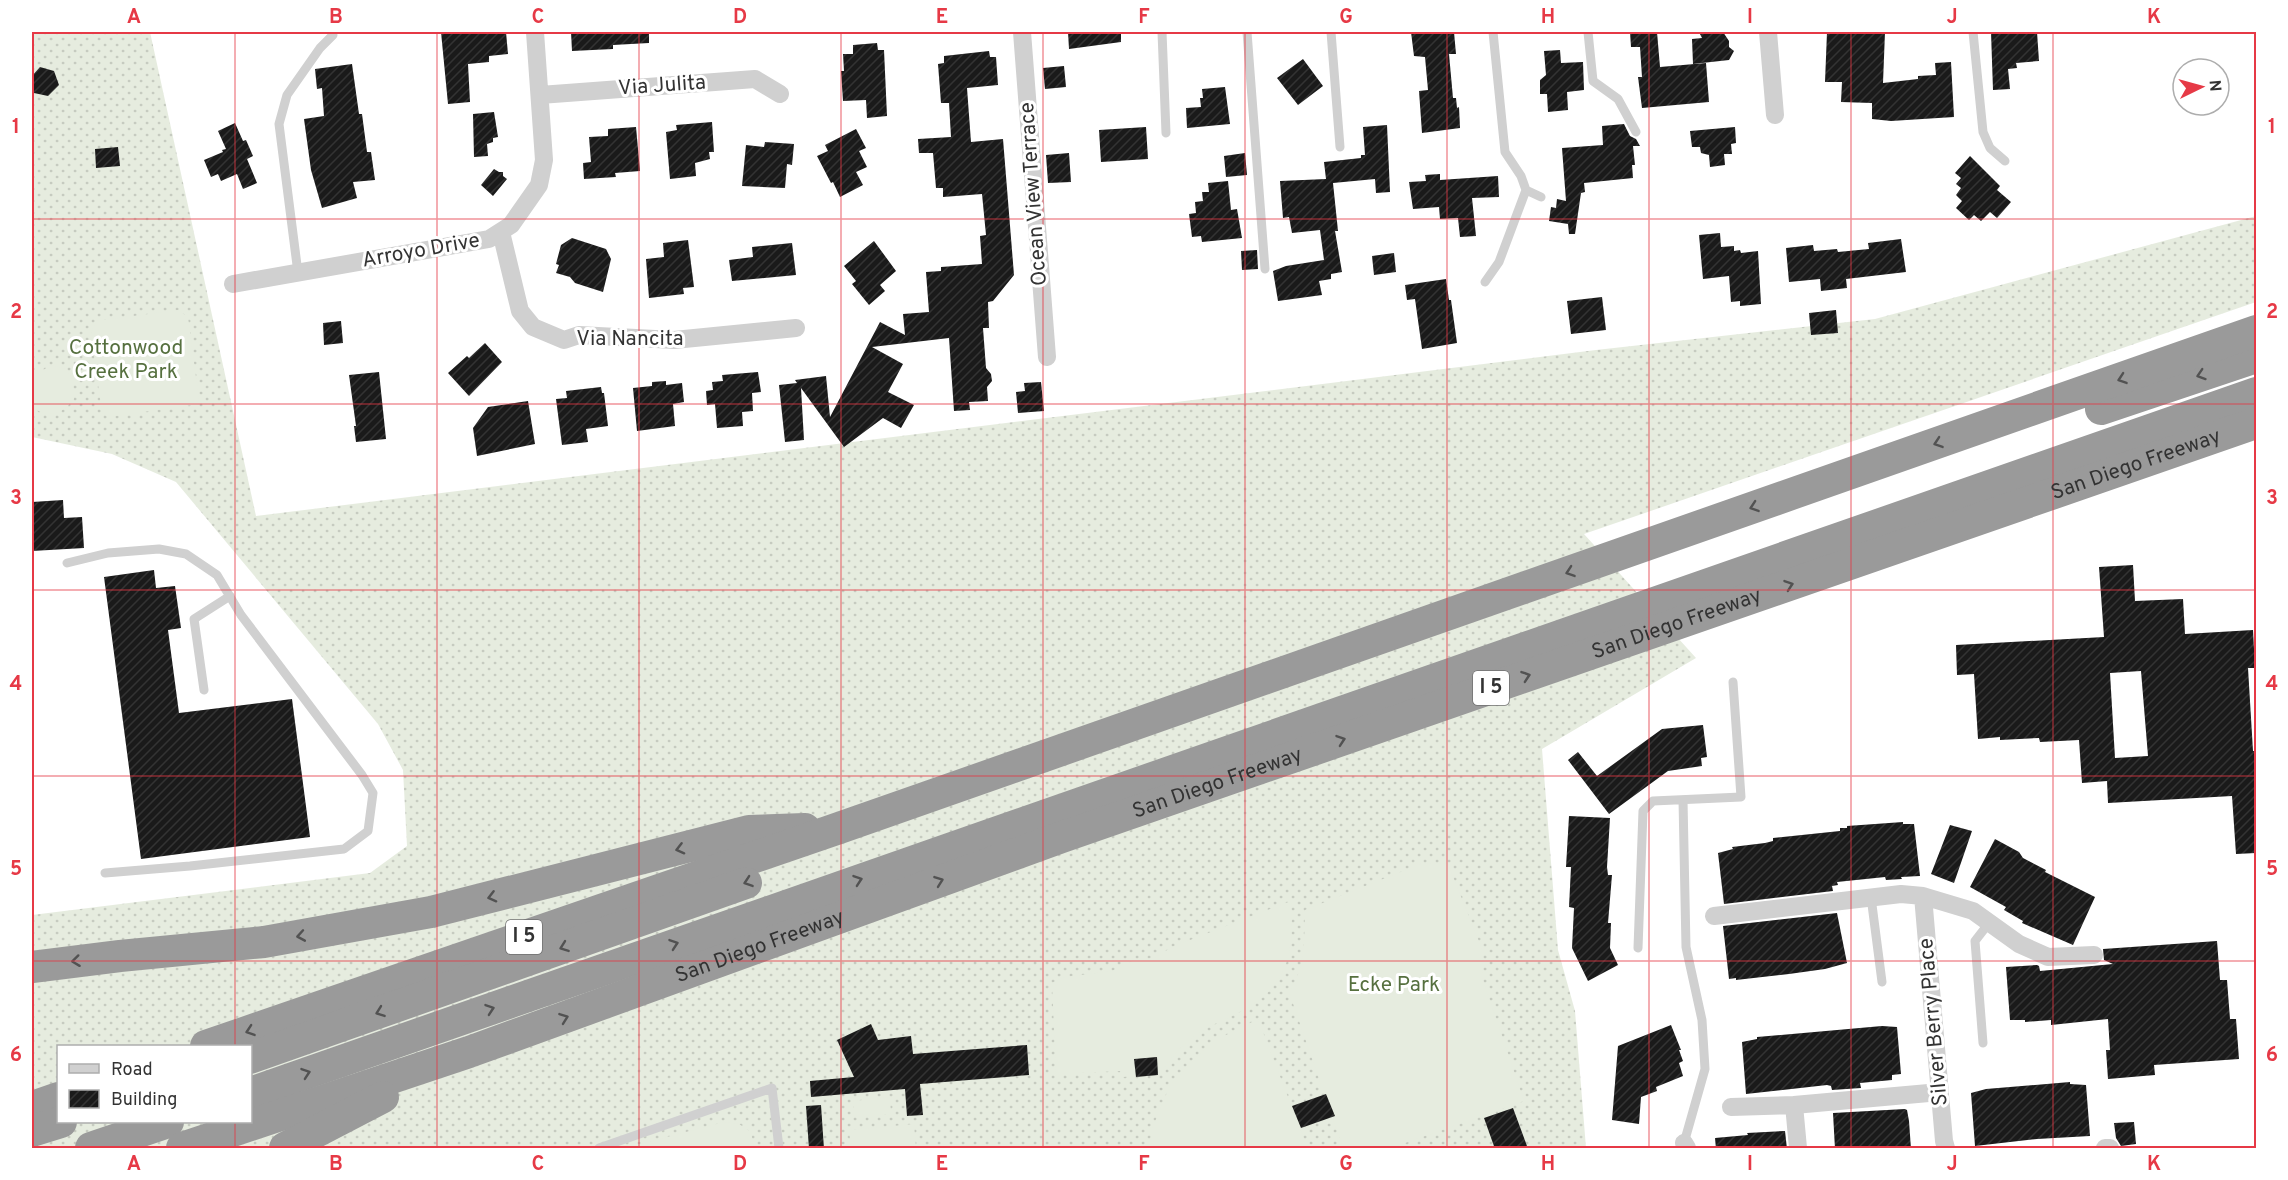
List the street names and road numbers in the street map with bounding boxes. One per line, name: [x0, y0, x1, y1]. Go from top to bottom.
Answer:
street label: Via Julita: [617, 69, 707, 103]
street label: Ocean View Terrace: [1014, 101, 1054, 287]
street label: Arroyo Drive: [360, 227, 482, 275]
street label: Via Nancita: [576, 326, 684, 353]
street label: San Diego Freeway: [2047, 423, 2224, 507]
street label: San Diego Freeway: [1588, 582, 1765, 666]
road number: I 5: [1473, 671, 1509, 705]
street label: San Diego Freeway: [1129, 741, 1306, 825]
street label: San Diego Freeway: [672, 904, 848, 990]
road number: I 5: [506, 920, 542, 954]
street label: Silver Berry Place: [1913, 937, 1955, 1107]

